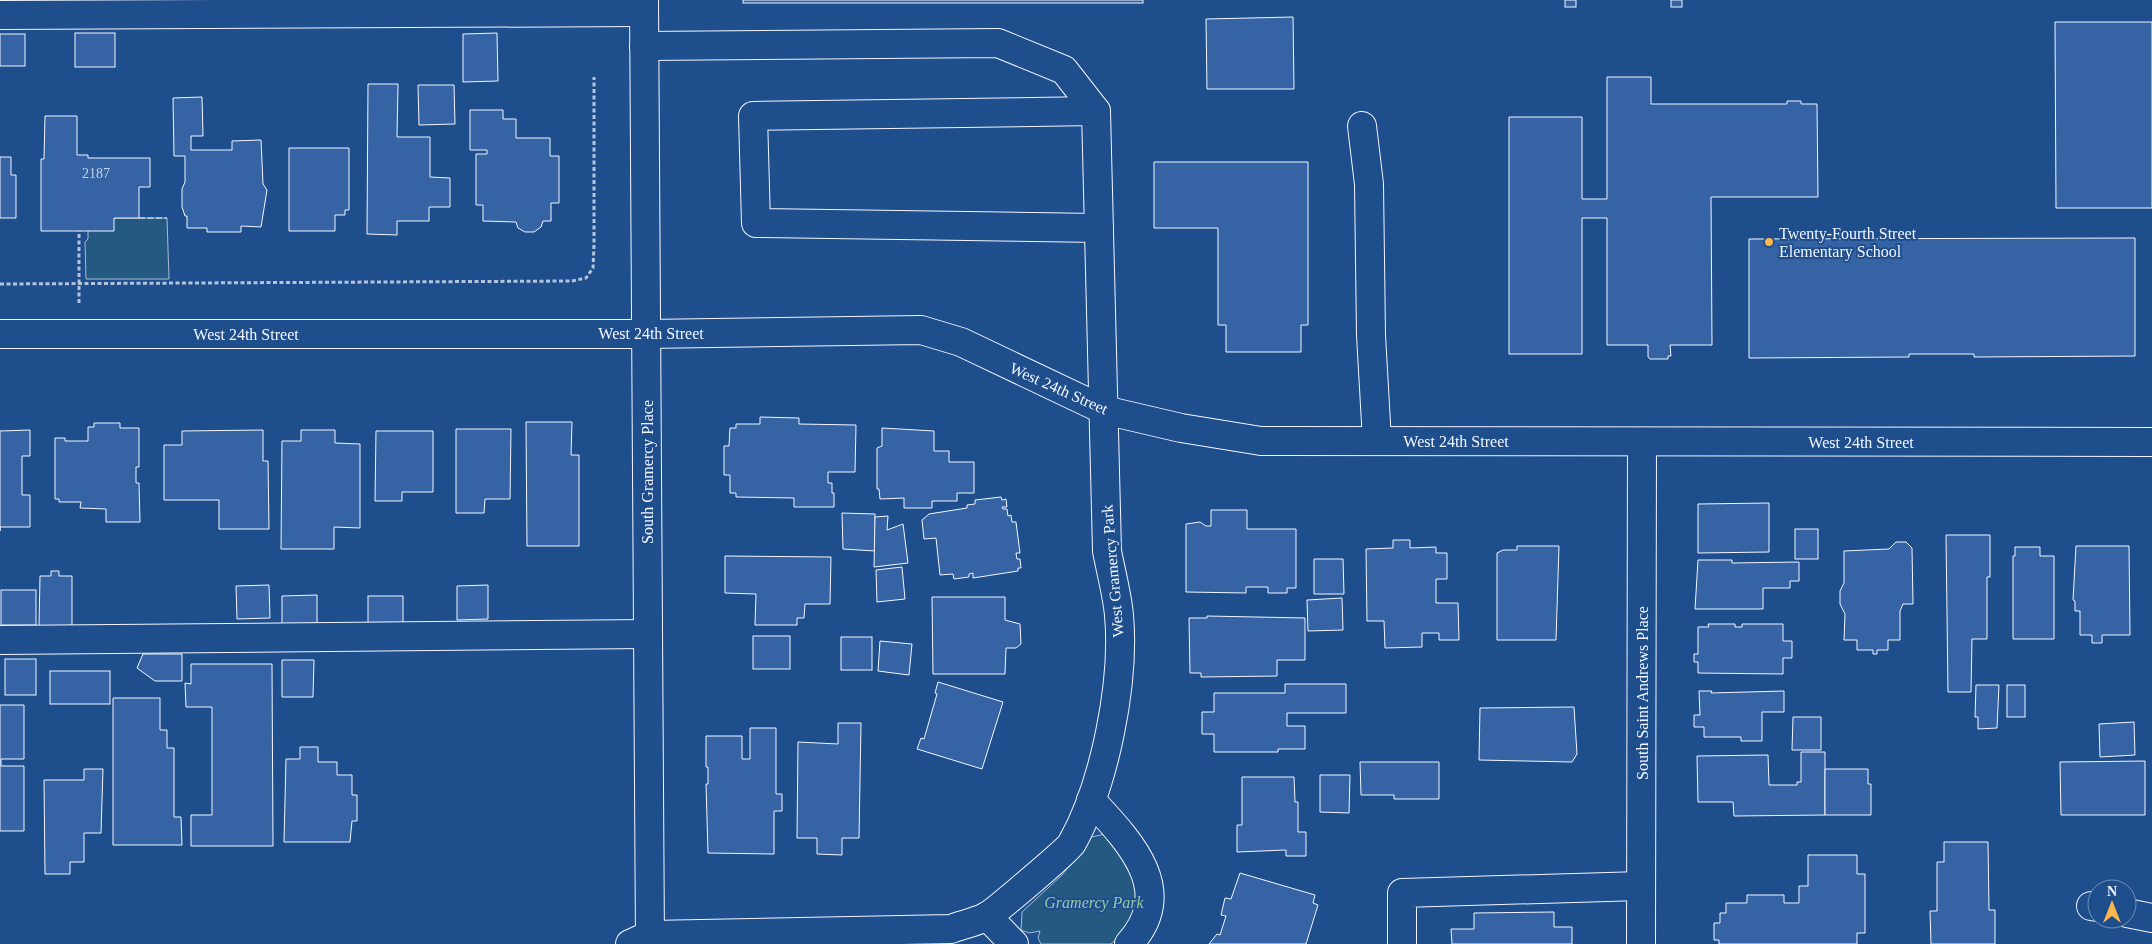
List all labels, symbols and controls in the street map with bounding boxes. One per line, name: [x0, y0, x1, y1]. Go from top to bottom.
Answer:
house number: 2187: [82, 166, 110, 181]
place label: Twenty-Fourth Street Elementary School: [1779, 225, 1917, 261]
marker: Twenty-Fourth Street Elementary School: [1763, 236, 1775, 248]
street label: West 24th Street: [598, 325, 704, 342]
street label: West 24th Street: [193, 326, 299, 343]
street label: West 24th Street: [1007, 359, 1111, 418]
street label: South Gramercy Place: [639, 400, 657, 544]
street label: West 24th Street: [1403, 433, 1509, 450]
street label: West 24th Street: [1808, 434, 1914, 451]
street label: West Gramercy Park: [1098, 504, 1128, 638]
street label: South Saint Andrews Place: [1634, 606, 1651, 780]
north arrow: [2087, 879, 2137, 929]
text: N: [2107, 884, 2117, 899]
park label: Gramercy Park: [1044, 894, 1145, 912]

